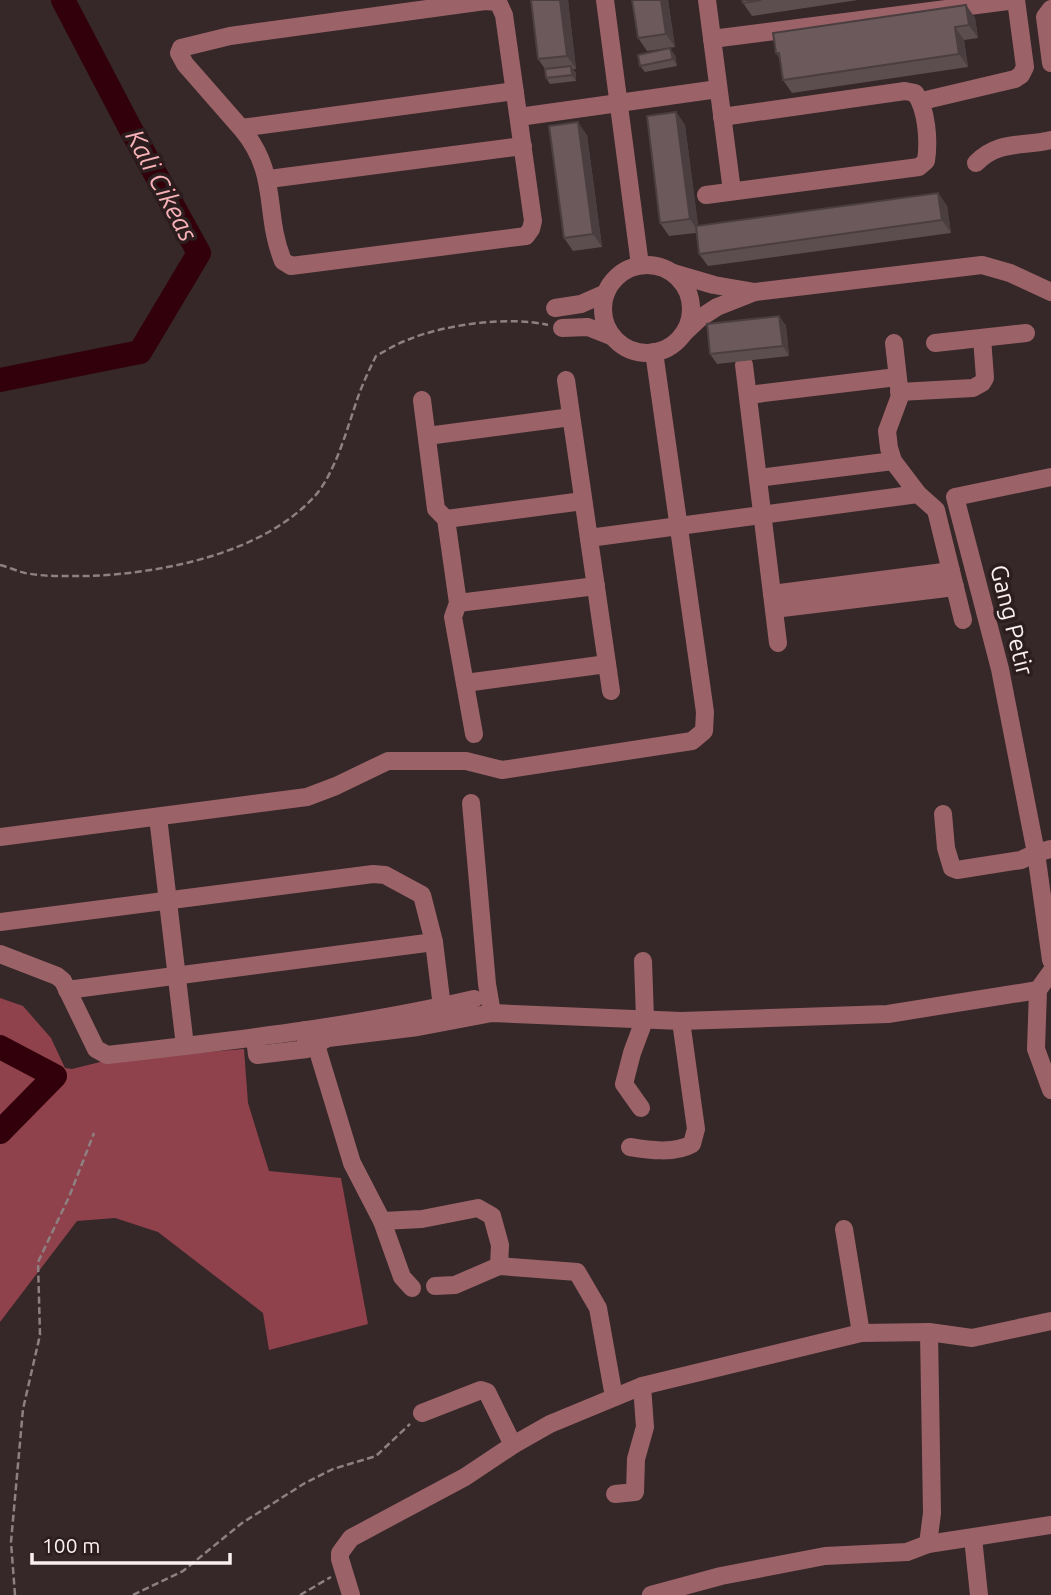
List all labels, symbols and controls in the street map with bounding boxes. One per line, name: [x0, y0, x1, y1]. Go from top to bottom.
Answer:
water label: Kali Cikeas: [120, 124, 204, 246]
street label: Gang Petir: [985, 562, 1039, 678]
scale bar: [32, 1522, 229, 1566]
text: 100 m: [42, 1533, 100, 1557]

